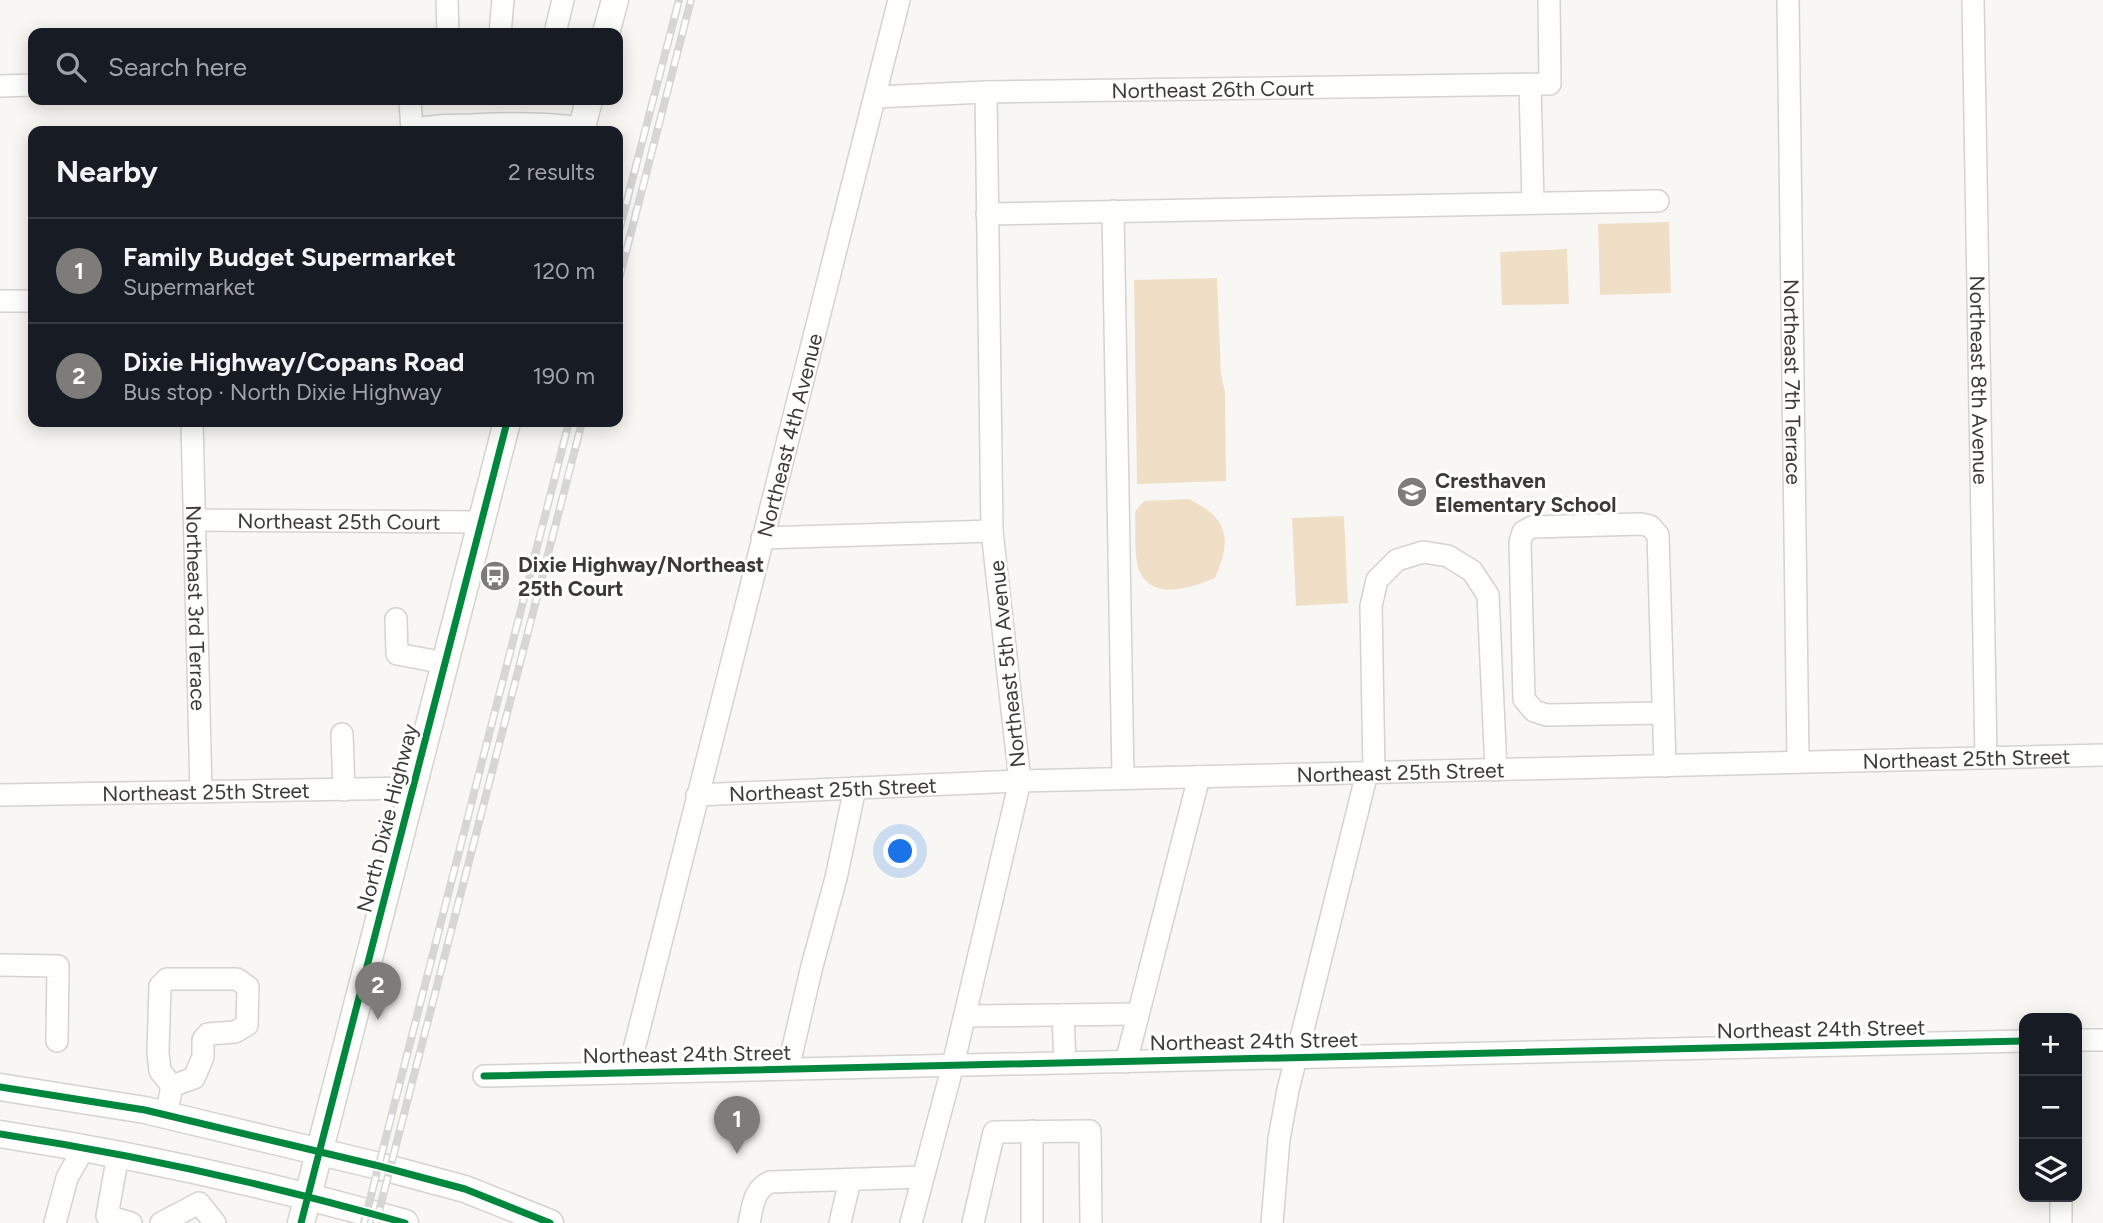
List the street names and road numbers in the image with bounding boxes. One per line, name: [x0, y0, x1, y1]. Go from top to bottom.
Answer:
street label: Northeast 26th Court: [1111, 75, 1315, 103]
street label: Northeast 8th Avenue: [1965, 275, 1994, 485]
street label: Northeast 7th Terrace: [1779, 279, 1807, 485]
street label: Northeast 4th Avenue: [751, 331, 827, 540]
street label: Northeast 3rd Terrace: [182, 505, 212, 711]
street label: Northeast 25th Court: [237, 508, 441, 534]
street label: Northeast 5th Avenue: [984, 559, 1030, 769]
street label: North Dixie Highway: [351, 721, 423, 915]
street label: Northeast 25th Street: [1862, 743, 2071, 773]
street label: Northeast 25th Street: [1296, 757, 1505, 787]
street label: Northeast 25th Street: [728, 772, 937, 806]
street label: Northeast 25th Street: [102, 777, 310, 806]
street label: Northeast 24th Street: [1716, 1015, 1926, 1043]
street label: Northeast 24th Street: [1149, 1027, 1359, 1055]
street label: Northeast 24th Street: [582, 1040, 792, 1068]

